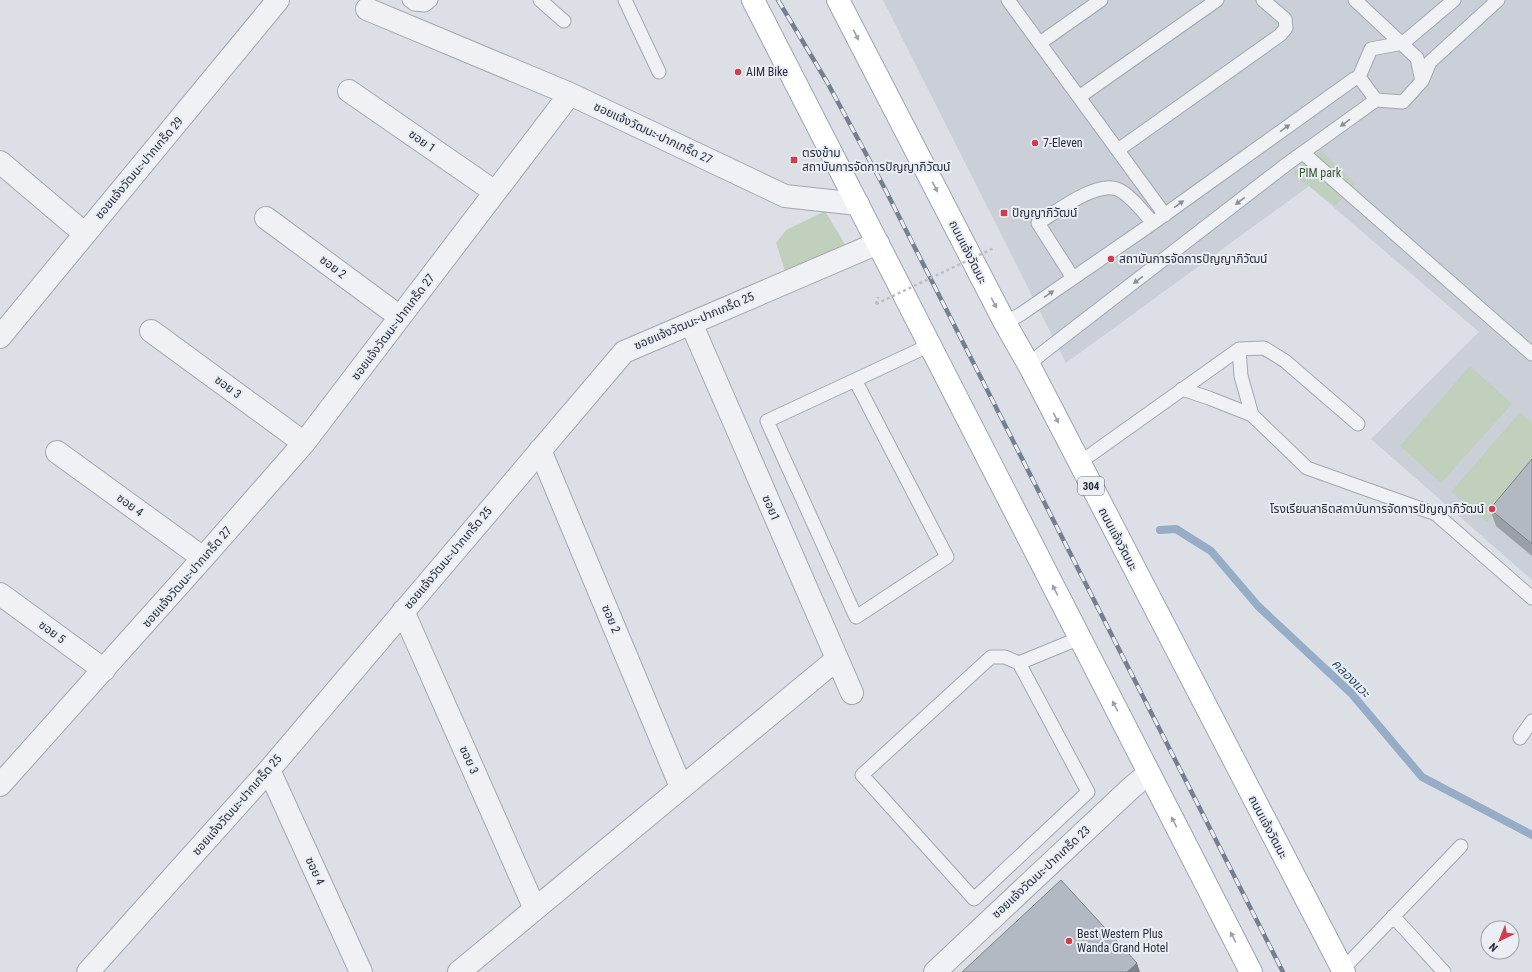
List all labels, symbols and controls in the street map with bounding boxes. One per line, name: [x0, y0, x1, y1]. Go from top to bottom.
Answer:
one-way arrow: [852, 29, 859, 40]
place label: AIM Bike: [746, 65, 788, 79]
marker: AIM Bike: [733, 67, 743, 77]
street label: ซอยแจ้งวัฒนะ-ปากเกร็ด 27: [592, 99, 714, 167]
street label: ซอยแจ้งวัฒนะ-ปากเกร็ด 29: [92, 114, 186, 222]
one-way arrow: [1339, 119, 1350, 127]
one-way arrow: [1279, 124, 1290, 132]
street label: ซอย 1: [406, 127, 438, 155]
place label: 7-Eleven: [1043, 136, 1083, 150]
marker: 7-Eleven: [1030, 138, 1040, 148]
place label: ตรงข้าม สถาบันการจัดการปัญญาภิวัฒน์: [802, 146, 950, 174]
marker: ตรงข้าม สถาบันการจัดการปัญญาภิวัฒน์: [789, 155, 799, 165]
park label: PIM park: [1299, 166, 1342, 180]
one-way arrow: [931, 182, 938, 193]
one-way arrow: [1235, 196, 1246, 205]
one-way arrow: [1174, 200, 1184, 208]
place label: ปัญญาภิวัฒน์: [1012, 206, 1077, 220]
marker: ปัญญาภิวัฒน์: [999, 208, 1009, 218]
street label: ถนนแจ้งวัฒนะ: [946, 218, 990, 286]
place label: สถาบันการจัดการปัญญาภิวัฒน์: [1119, 252, 1267, 266]
street label: ซอย 2: [317, 253, 349, 281]
marker: สถาบันการจัดการปัญญาภิวัฒน์: [1106, 254, 1116, 264]
street label: ซอยแจ้งวัฒนะ-ปากเกร็ด 27: [349, 271, 437, 383]
one-way arrow: [1132, 276, 1143, 284]
street label: ซอยแจ้งวัฒนะ-ปากเกร็ด 25: [632, 289, 756, 353]
one-way arrow: [1044, 290, 1055, 298]
one-way arrow: [991, 297, 998, 309]
street label: ซอย 3: [212, 373, 244, 401]
one-way arrow: [1052, 412, 1059, 423]
road number: 304: [1078, 477, 1104, 495]
street label: ซอย 4: [114, 491, 146, 519]
street label: ซอย1: [759, 493, 783, 523]
place label: โรงเรียนสาธิตสถาบันการจัดการปัญญาภิวัฒน์: [1270, 502, 1484, 516]
street label: ซอยแจ้งวัฒนะ-ปากเกร็ด 25: [401, 504, 495, 612]
marker: โรงเรียนสาธิตสถาบันการจัดการปัญญาภิวัฒน์: [1487, 504, 1497, 514]
street label: ถนนแจ้งวัฒนะ: [1096, 505, 1140, 573]
street label: ซอยแจ้งวัฒนะ-ปากเกร็ด 27: [139, 524, 235, 630]
one-way arrow: [1052, 584, 1059, 596]
street label: ซอย 2: [599, 603, 623, 635]
street label: ซอย 5: [36, 618, 68, 646]
water label: คลองแวะ: [1329, 656, 1374, 701]
one-way arrow: [1111, 700, 1118, 712]
street label: ซอย 3: [457, 744, 481, 776]
street label: ซอยแจ้งวัฒนะ-ปากเกร็ด 25: [189, 752, 285, 858]
street label: ถนนแจ้งวัฒนะ: [1246, 793, 1290, 861]
one-way arrow: [1170, 816, 1177, 827]
street label: ซอยแจ้งวัฒนะ-ปากเกร็ด 23: [989, 823, 1093, 921]
street label: ซอย 4: [303, 855, 327, 887]
north arrow: [1480, 920, 1520, 960]
place label: Best Western Plus Wanda Grand Hotel: [1077, 927, 1168, 955]
one-way arrow: [1230, 932, 1236, 943]
marker: Best Western Plus Wanda Grand Hotel: [1064, 936, 1074, 946]
text: N: [1486, 940, 1500, 954]

